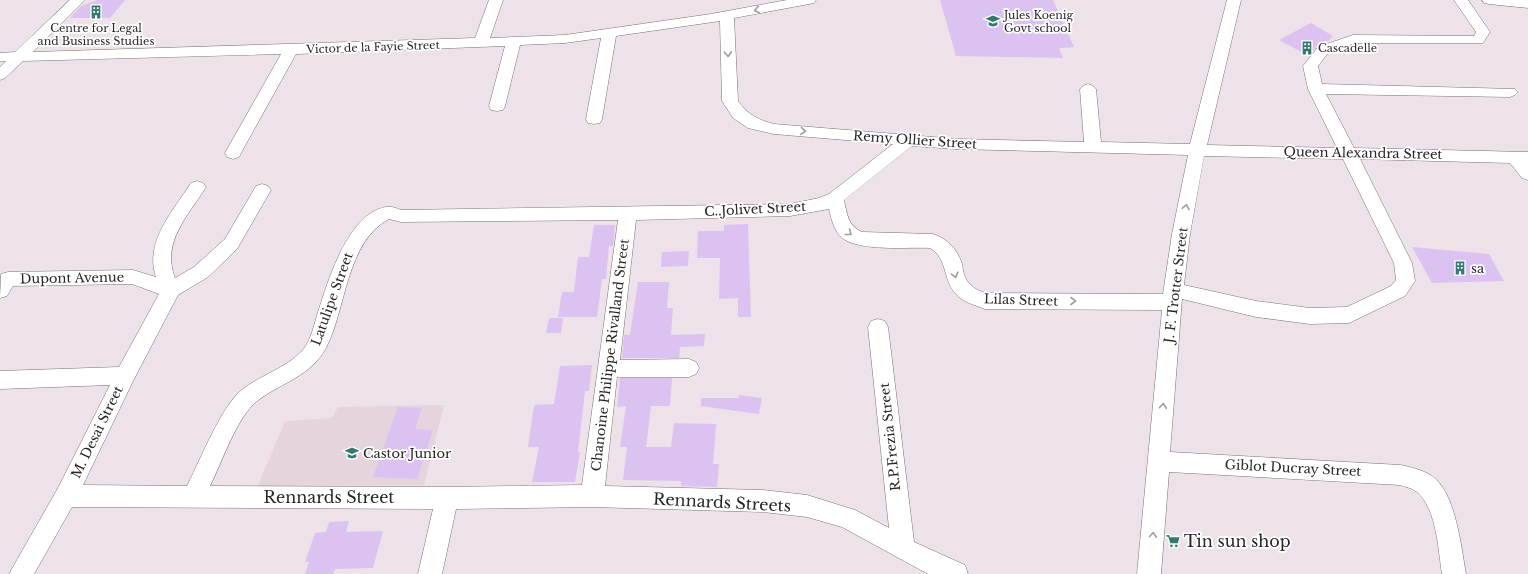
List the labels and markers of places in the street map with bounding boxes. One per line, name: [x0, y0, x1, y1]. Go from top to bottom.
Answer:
building icon: Centre for Legal and Business Studies: [88, 4, 104, 20]
place label: Jules Koenig Govt school: [1002, 8, 1074, 35]
school or university icon: Jules Koenig Govt school: [985, 13, 1001, 29]
place label: Centre for Legal and Business Studies: [38, 21, 154, 48]
building icon: Cascadelle: [1299, 40, 1315, 56]
place label: Cascadelle: [1318, 41, 1377, 55]
building icon: sa: [1452, 260, 1468, 276]
place label: sa: [1471, 260, 1485, 277]
school or university icon: Castor Junior: [344, 445, 360, 461]
place label: Castor Junior: [363, 445, 452, 462]
place label: Tin sun shop: [1184, 531, 1291, 551]
supermarket icon: Tin sun shop: [1165, 533, 1181, 549]

